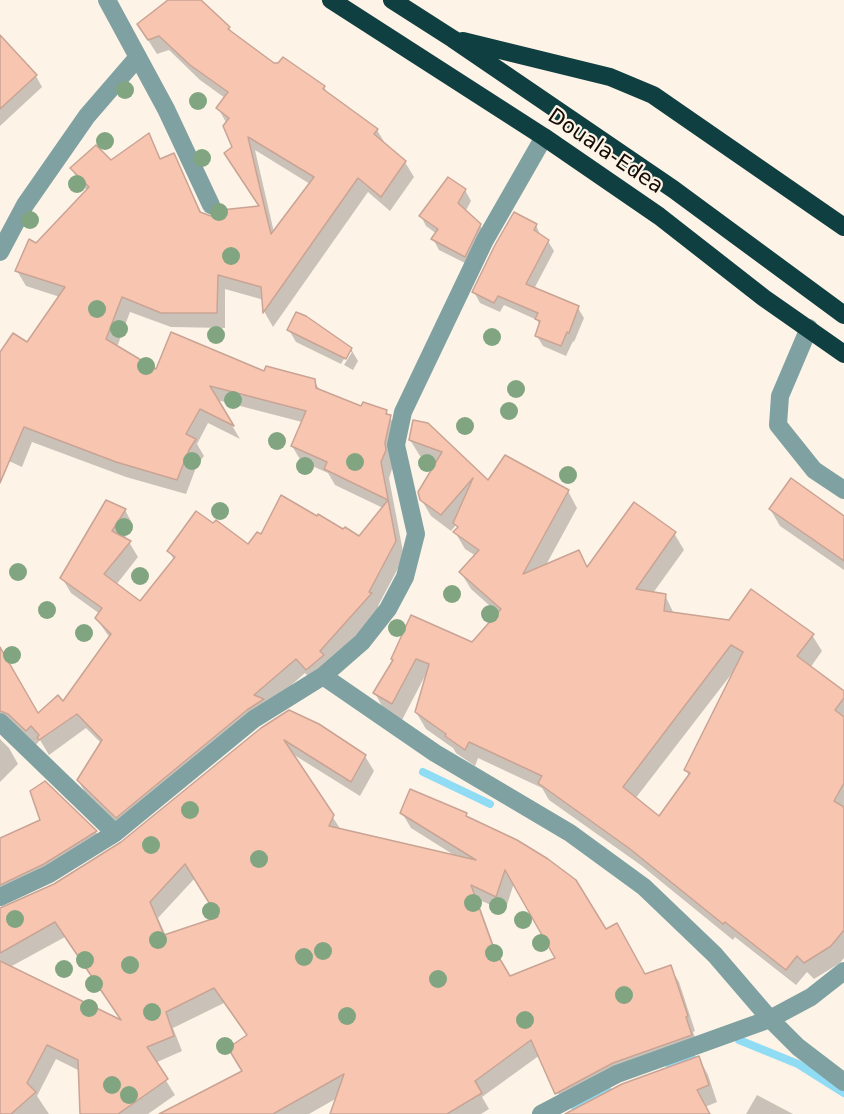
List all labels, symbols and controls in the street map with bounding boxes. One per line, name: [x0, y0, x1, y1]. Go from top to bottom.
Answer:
street label: Douala-Edea: [542, 104, 668, 200]

